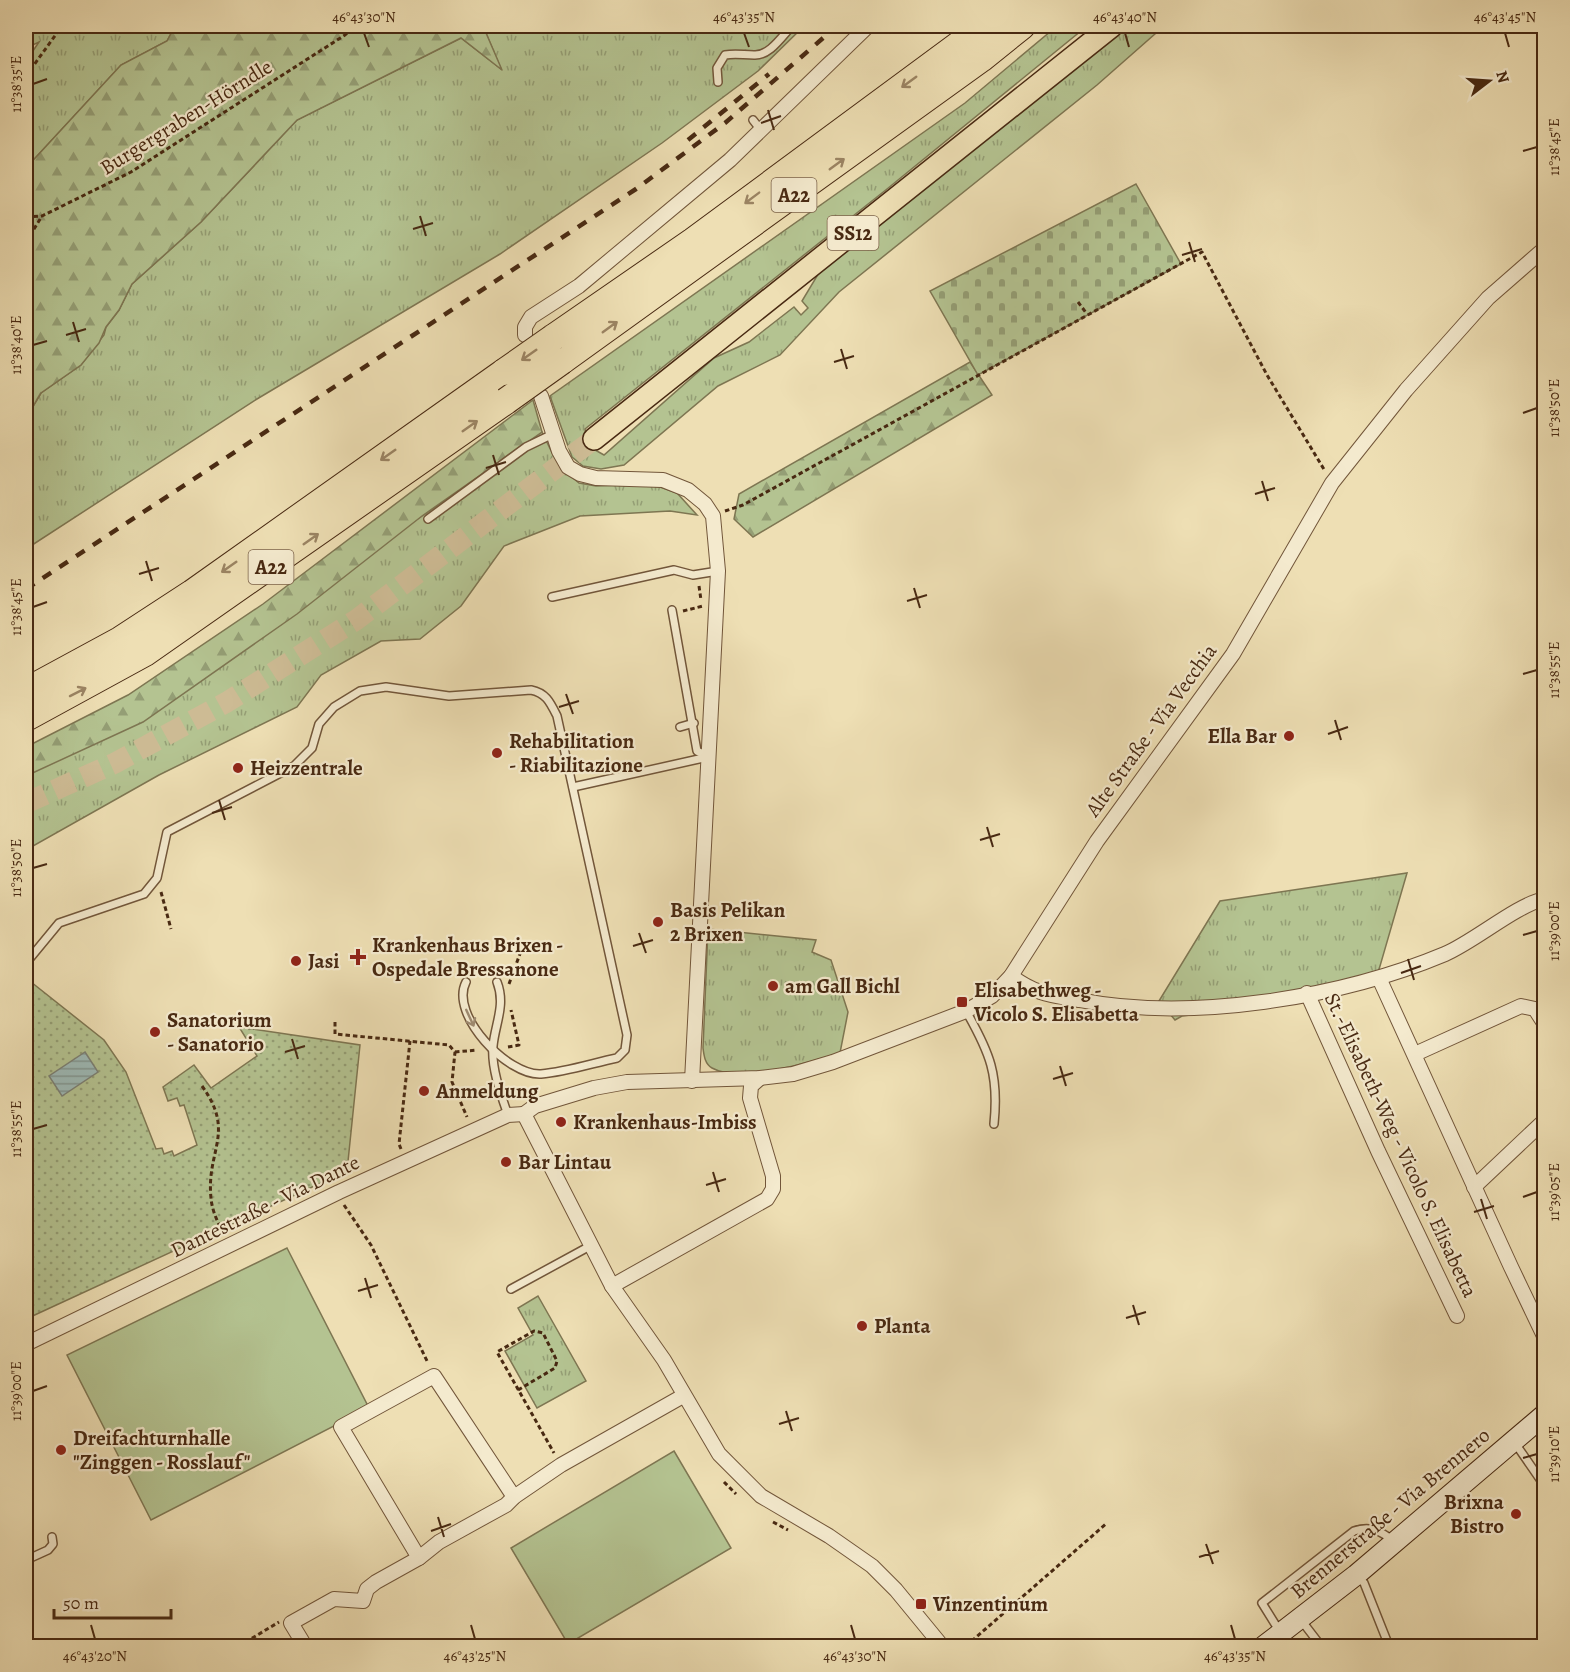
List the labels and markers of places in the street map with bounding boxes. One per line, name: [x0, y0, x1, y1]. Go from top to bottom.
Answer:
place label: Ella Bar: [1208, 722, 1277, 750]
place label: Rehabilitation - Riabilitazione: [509, 727, 643, 779]
marker: Ella Bar: [1282, 729, 1296, 743]
marker: Rehabilitation - Riabilitazione: [490, 746, 504, 760]
place label: Heizzentrale: [250, 754, 363, 782]
marker: Heizzentrale: [231, 761, 245, 775]
place label: Basis Pelikan 2 Brixen: [670, 896, 786, 948]
marker: Basis Pelikan 2 Brixen: [651, 915, 665, 929]
place label: Krankenhaus Brixen - Ospedale Bressanone: [372, 931, 563, 983]
place label: Jasi: [308, 947, 339, 975]
marker: Krankenhaus Brixen - Ospedale Bressanone: [349, 948, 367, 966]
marker: Jasi: [289, 954, 303, 968]
place label: am Gall Bichl: [785, 972, 900, 1000]
place label: Elisabethweg - Vicolo S. Elisabetta: [973, 976, 1140, 1028]
marker: am Gall Bichl: [766, 979, 780, 993]
marker: Elisabethweg - Vicolo S. Elisabetta: [955, 995, 969, 1009]
place label: Sanatorium - Sanatorio: [167, 1006, 272, 1058]
marker: Sanatorium - Sanatorio: [148, 1025, 162, 1039]
place label: Anmeldung: [435, 1077, 539, 1105]
marker: Anmeldung: [417, 1084, 431, 1098]
place label: Krankenhaus-Imbiss: [573, 1108, 757, 1136]
marker: Krankenhaus-Imbiss: [554, 1115, 568, 1129]
place label: Bar Lintau: [518, 1148, 612, 1176]
marker: Bar Lintau: [499, 1155, 513, 1169]
place label: Planta: [874, 1312, 932, 1340]
marker: Planta: [855, 1319, 869, 1333]
place label: Dreifachturnhalle "Zinggen - Rosslauf": [73, 1424, 251, 1476]
marker: Dreifachturnhalle "Zinggen - Rosslauf": [54, 1443, 68, 1457]
place label: Brixna Bistro: [1444, 1488, 1505, 1540]
marker: Brixna Bistro: [1509, 1507, 1523, 1521]
place label: Vinzentinum: [932, 1590, 1049, 1618]
marker: Vinzentinum: [914, 1597, 928, 1611]

